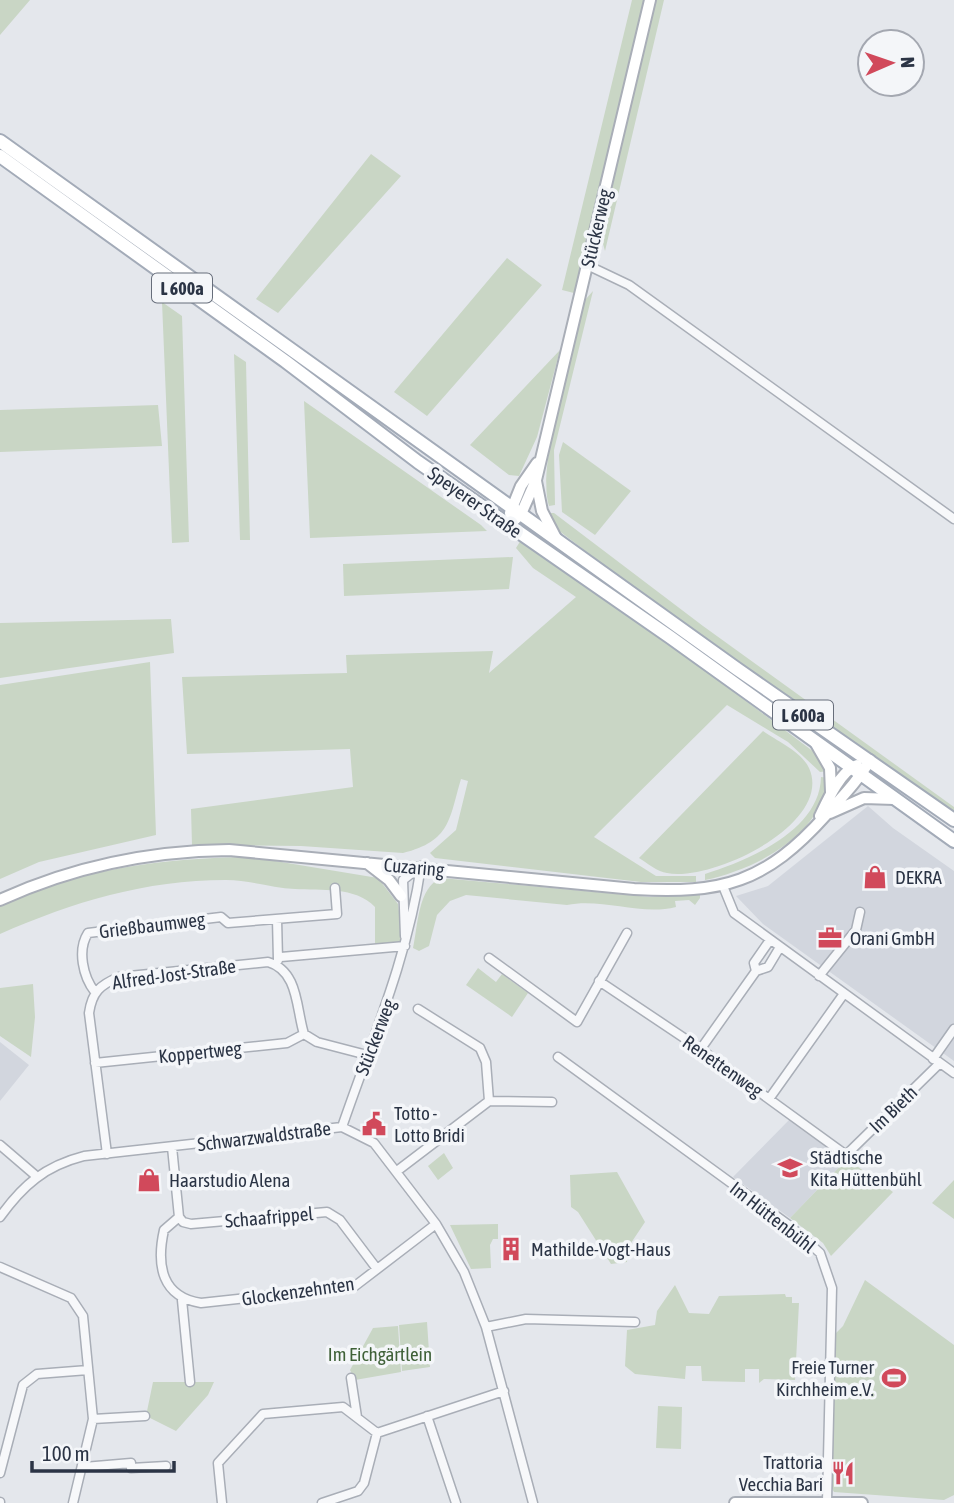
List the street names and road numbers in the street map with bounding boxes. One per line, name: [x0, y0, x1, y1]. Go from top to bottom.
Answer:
street label: Stückerweg: [576, 186, 616, 269]
road number: L 600a: [152, 274, 212, 302]
street label: Speyerer Straße: [424, 462, 526, 542]
road number: L 600a: [773, 700, 833, 730]
street label: Cuzaring: [383, 853, 446, 881]
street label: Grießbaumweg: [98, 908, 207, 942]
street label: Alfred-Jost-Straße: [111, 954, 237, 994]
street label: Stückerweg: [350, 995, 400, 1078]
street label: Renettenweg: [679, 1030, 768, 1102]
street label: Koppertweg: [157, 1037, 243, 1067]
street label: Im Bieth: [865, 1081, 921, 1137]
street label: Schwarzwaldstraße: [196, 1117, 332, 1155]
street label: Im Hüttenbühl: [726, 1177, 820, 1257]
street label: Schaafrippel: [224, 1202, 314, 1232]
street label: Glockenzehnten: [240, 1272, 356, 1310]

